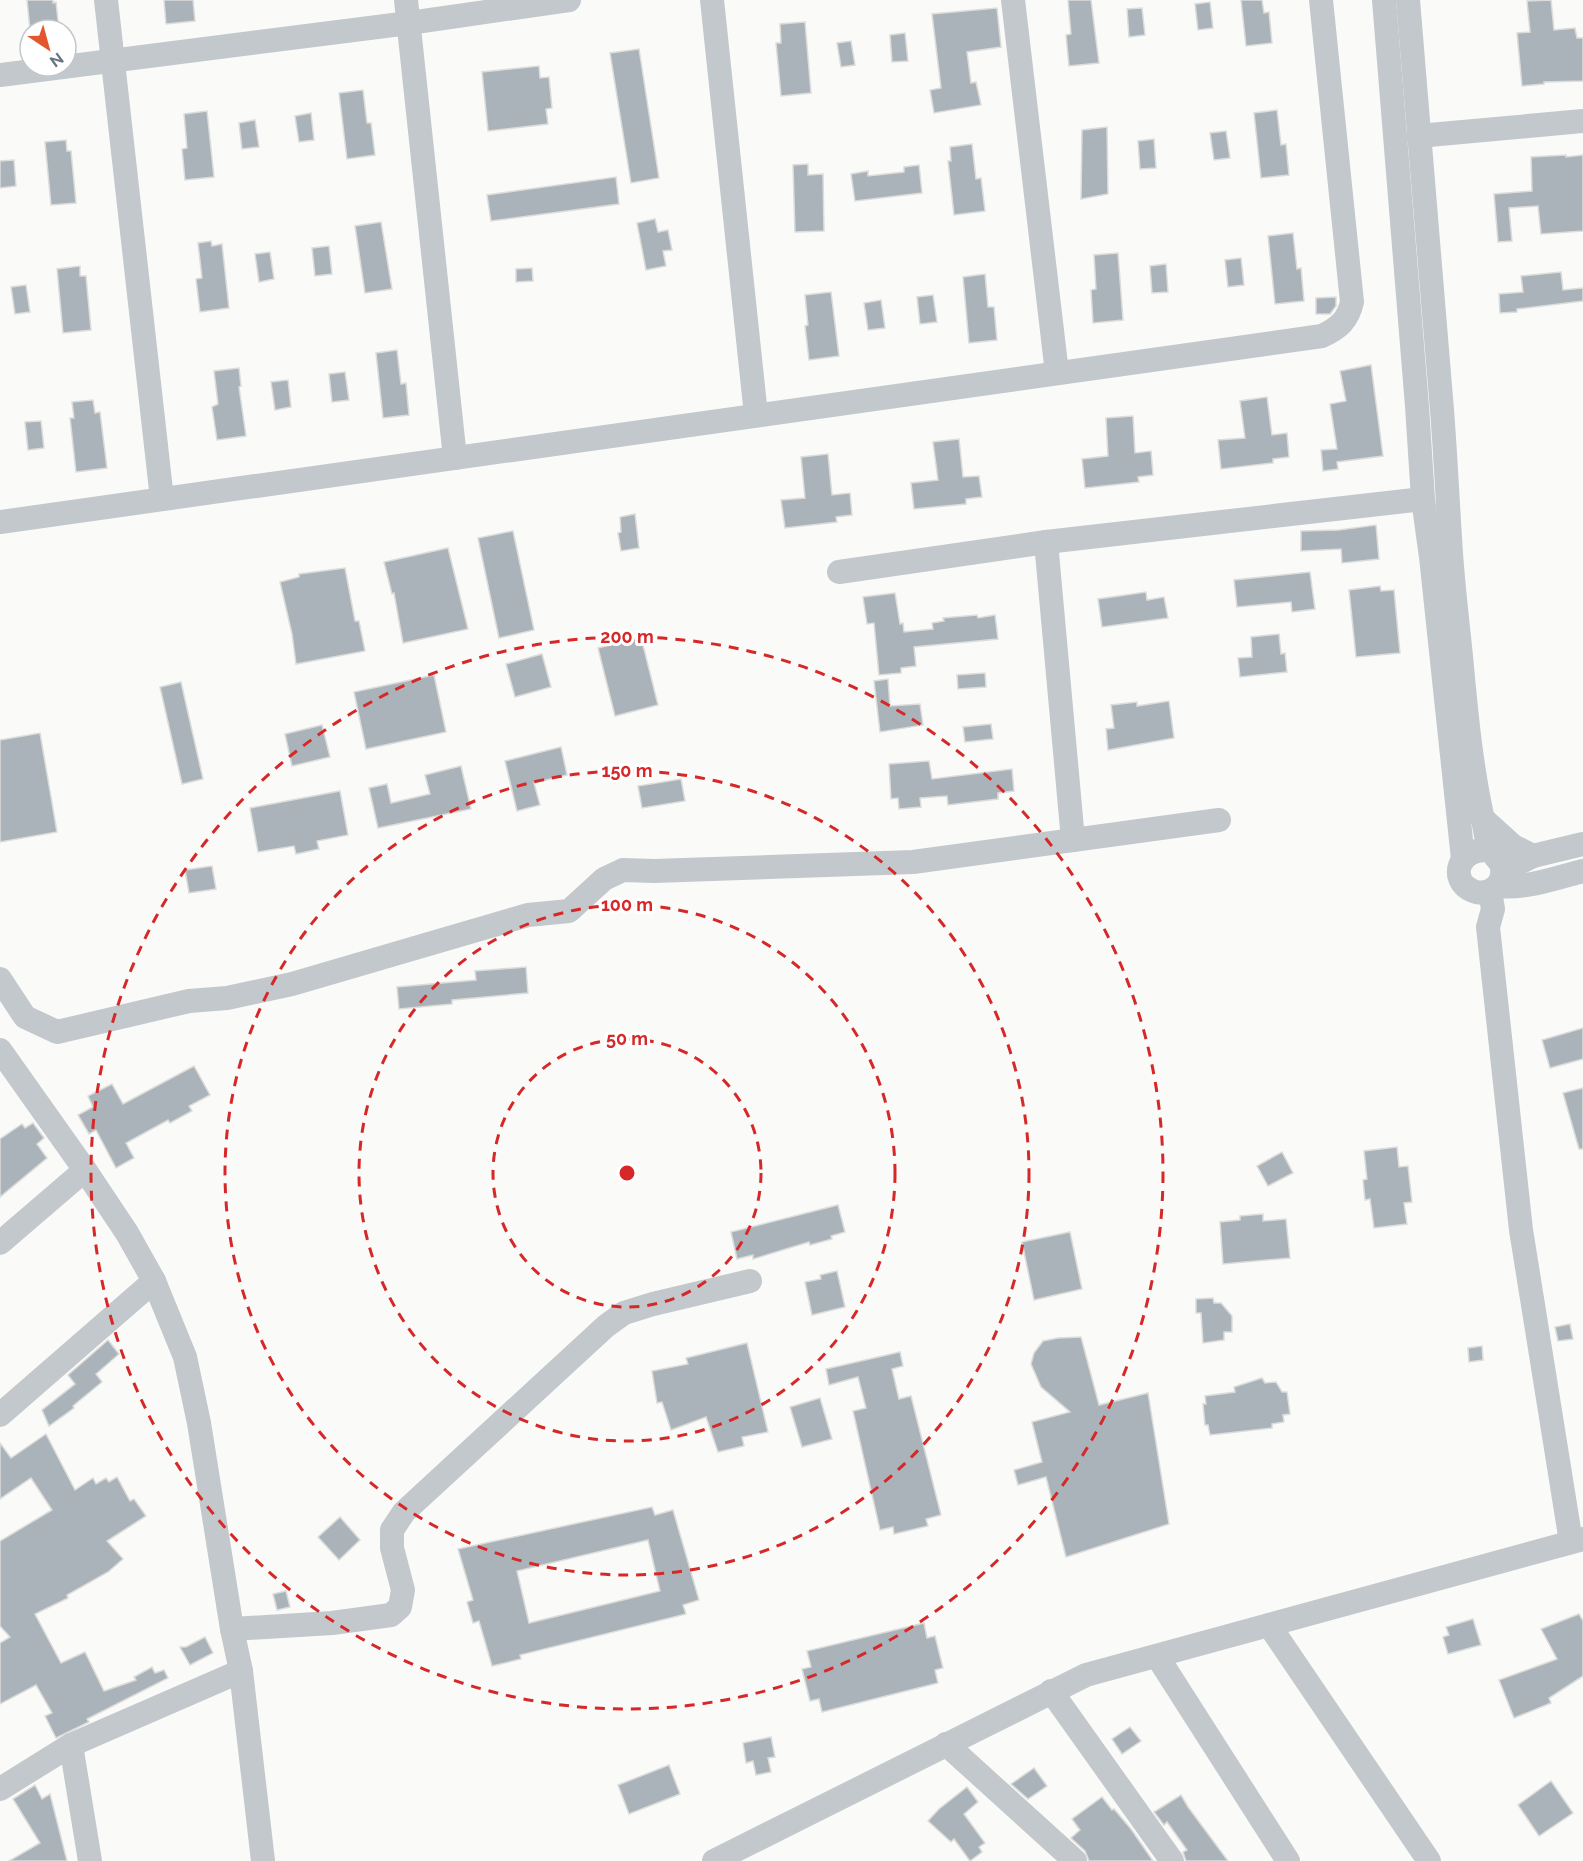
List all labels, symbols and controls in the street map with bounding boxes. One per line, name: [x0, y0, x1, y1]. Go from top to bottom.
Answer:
north arrow: [18, 18, 78, 78]
text: N: [46, 48, 67, 71]
text: 200 m: [600, 626, 654, 647]
text: 150 m: [602, 760, 653, 781]
text: 100 m: [601, 894, 653, 915]
text: 50 m: [606, 1028, 648, 1049]
centre of rings: [617, 1163, 637, 1183]

